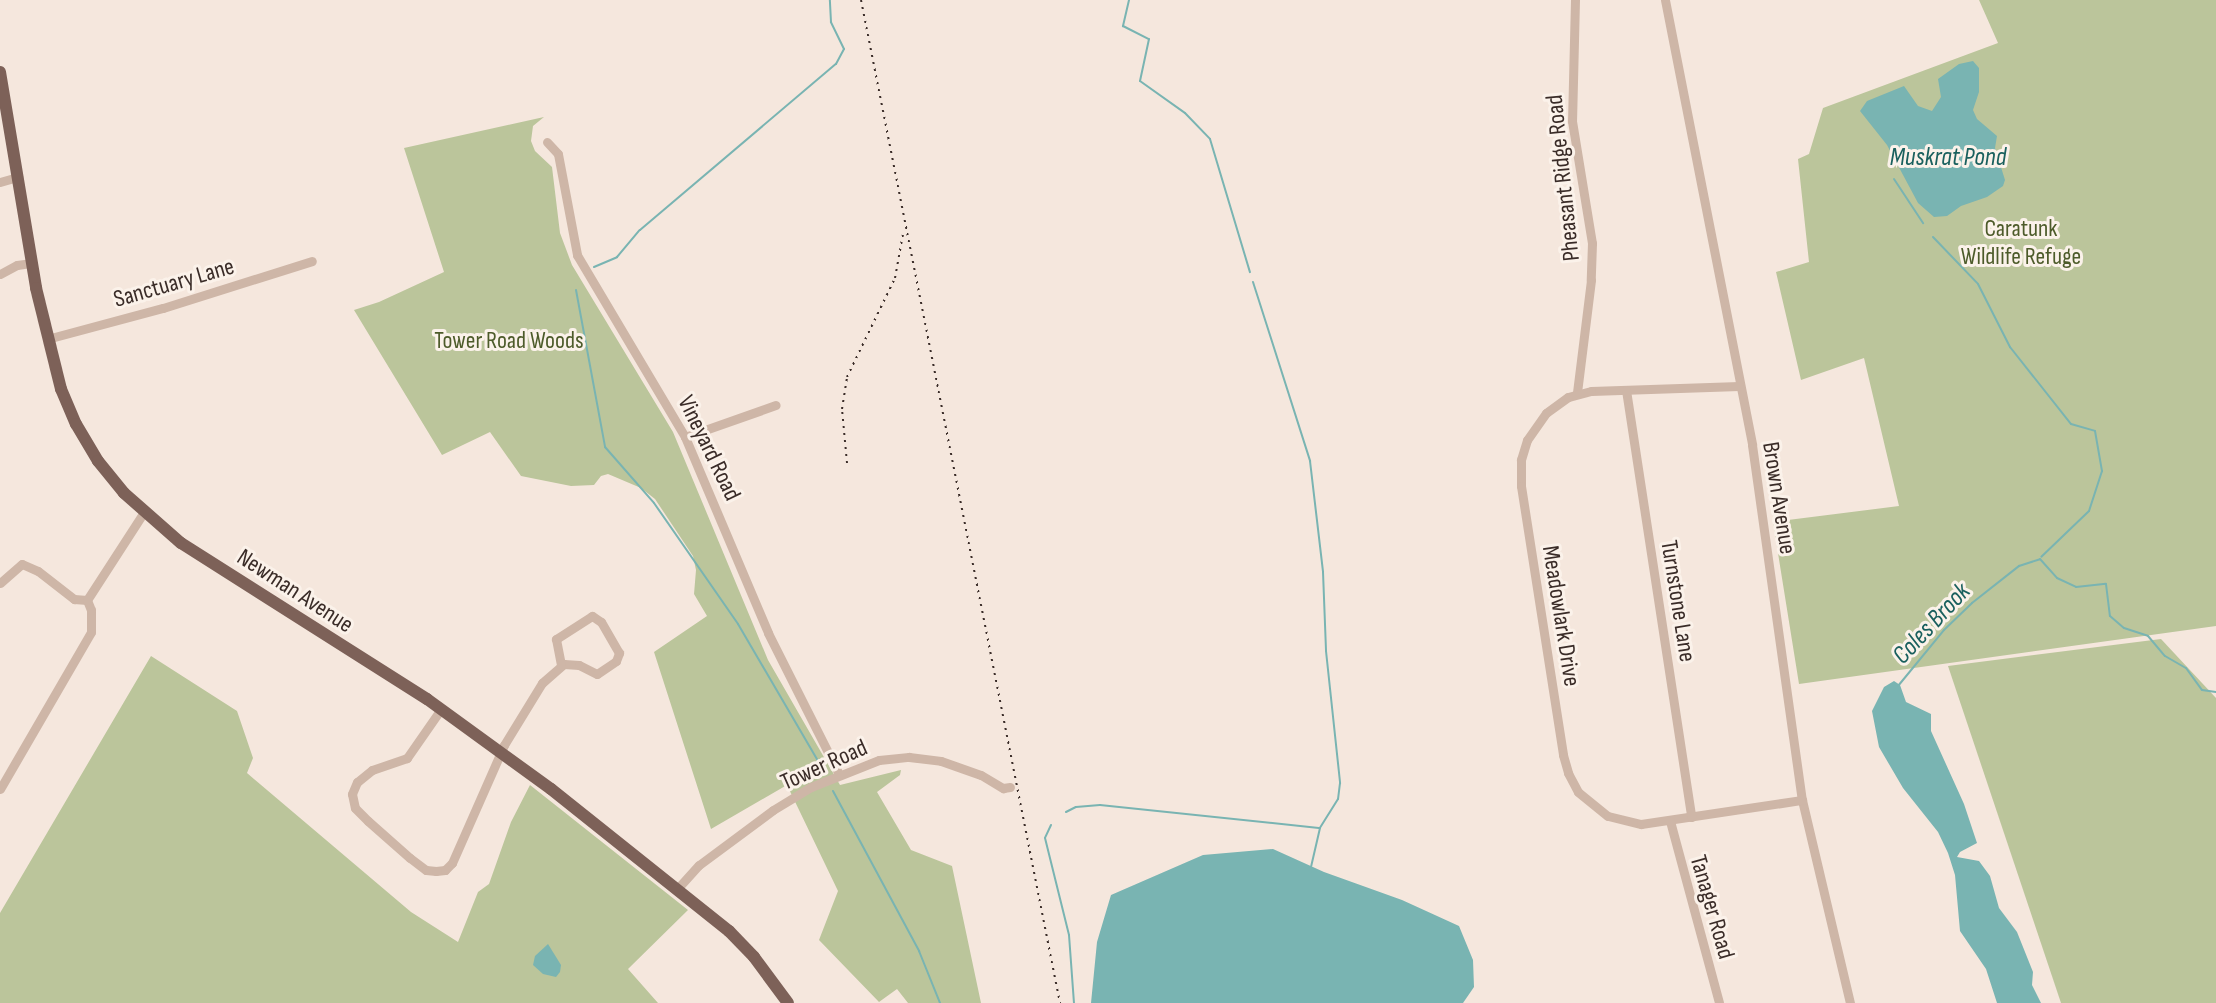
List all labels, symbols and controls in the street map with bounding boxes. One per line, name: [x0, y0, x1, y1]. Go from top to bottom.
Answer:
street label: Pheasant Ridge Road: [1540, 93, 1586, 263]
water label: Muskrat Pond: [1890, 142, 2006, 174]
park label: Caratunk Wildlife Refuge: [1961, 215, 2081, 271]
street label: Sanctuary Lane: [110, 252, 238, 314]
park label: Tower Road Woods: [434, 327, 584, 355]
street label: Vineyard Road: [671, 391, 747, 505]
street label: Brown Avenue: [1756, 440, 1802, 556]
street label: Turnstone Lane: [1654, 538, 1702, 664]
street label: Newman Avenue: [232, 543, 358, 639]
street label: Meadowlark Drive: [1536, 544, 1586, 688]
water label: Coles Brook: [1887, 577, 1977, 671]
street label: Tower Road: [776, 733, 872, 797]
street label: Tanager Road: [1683, 852, 1741, 962]

